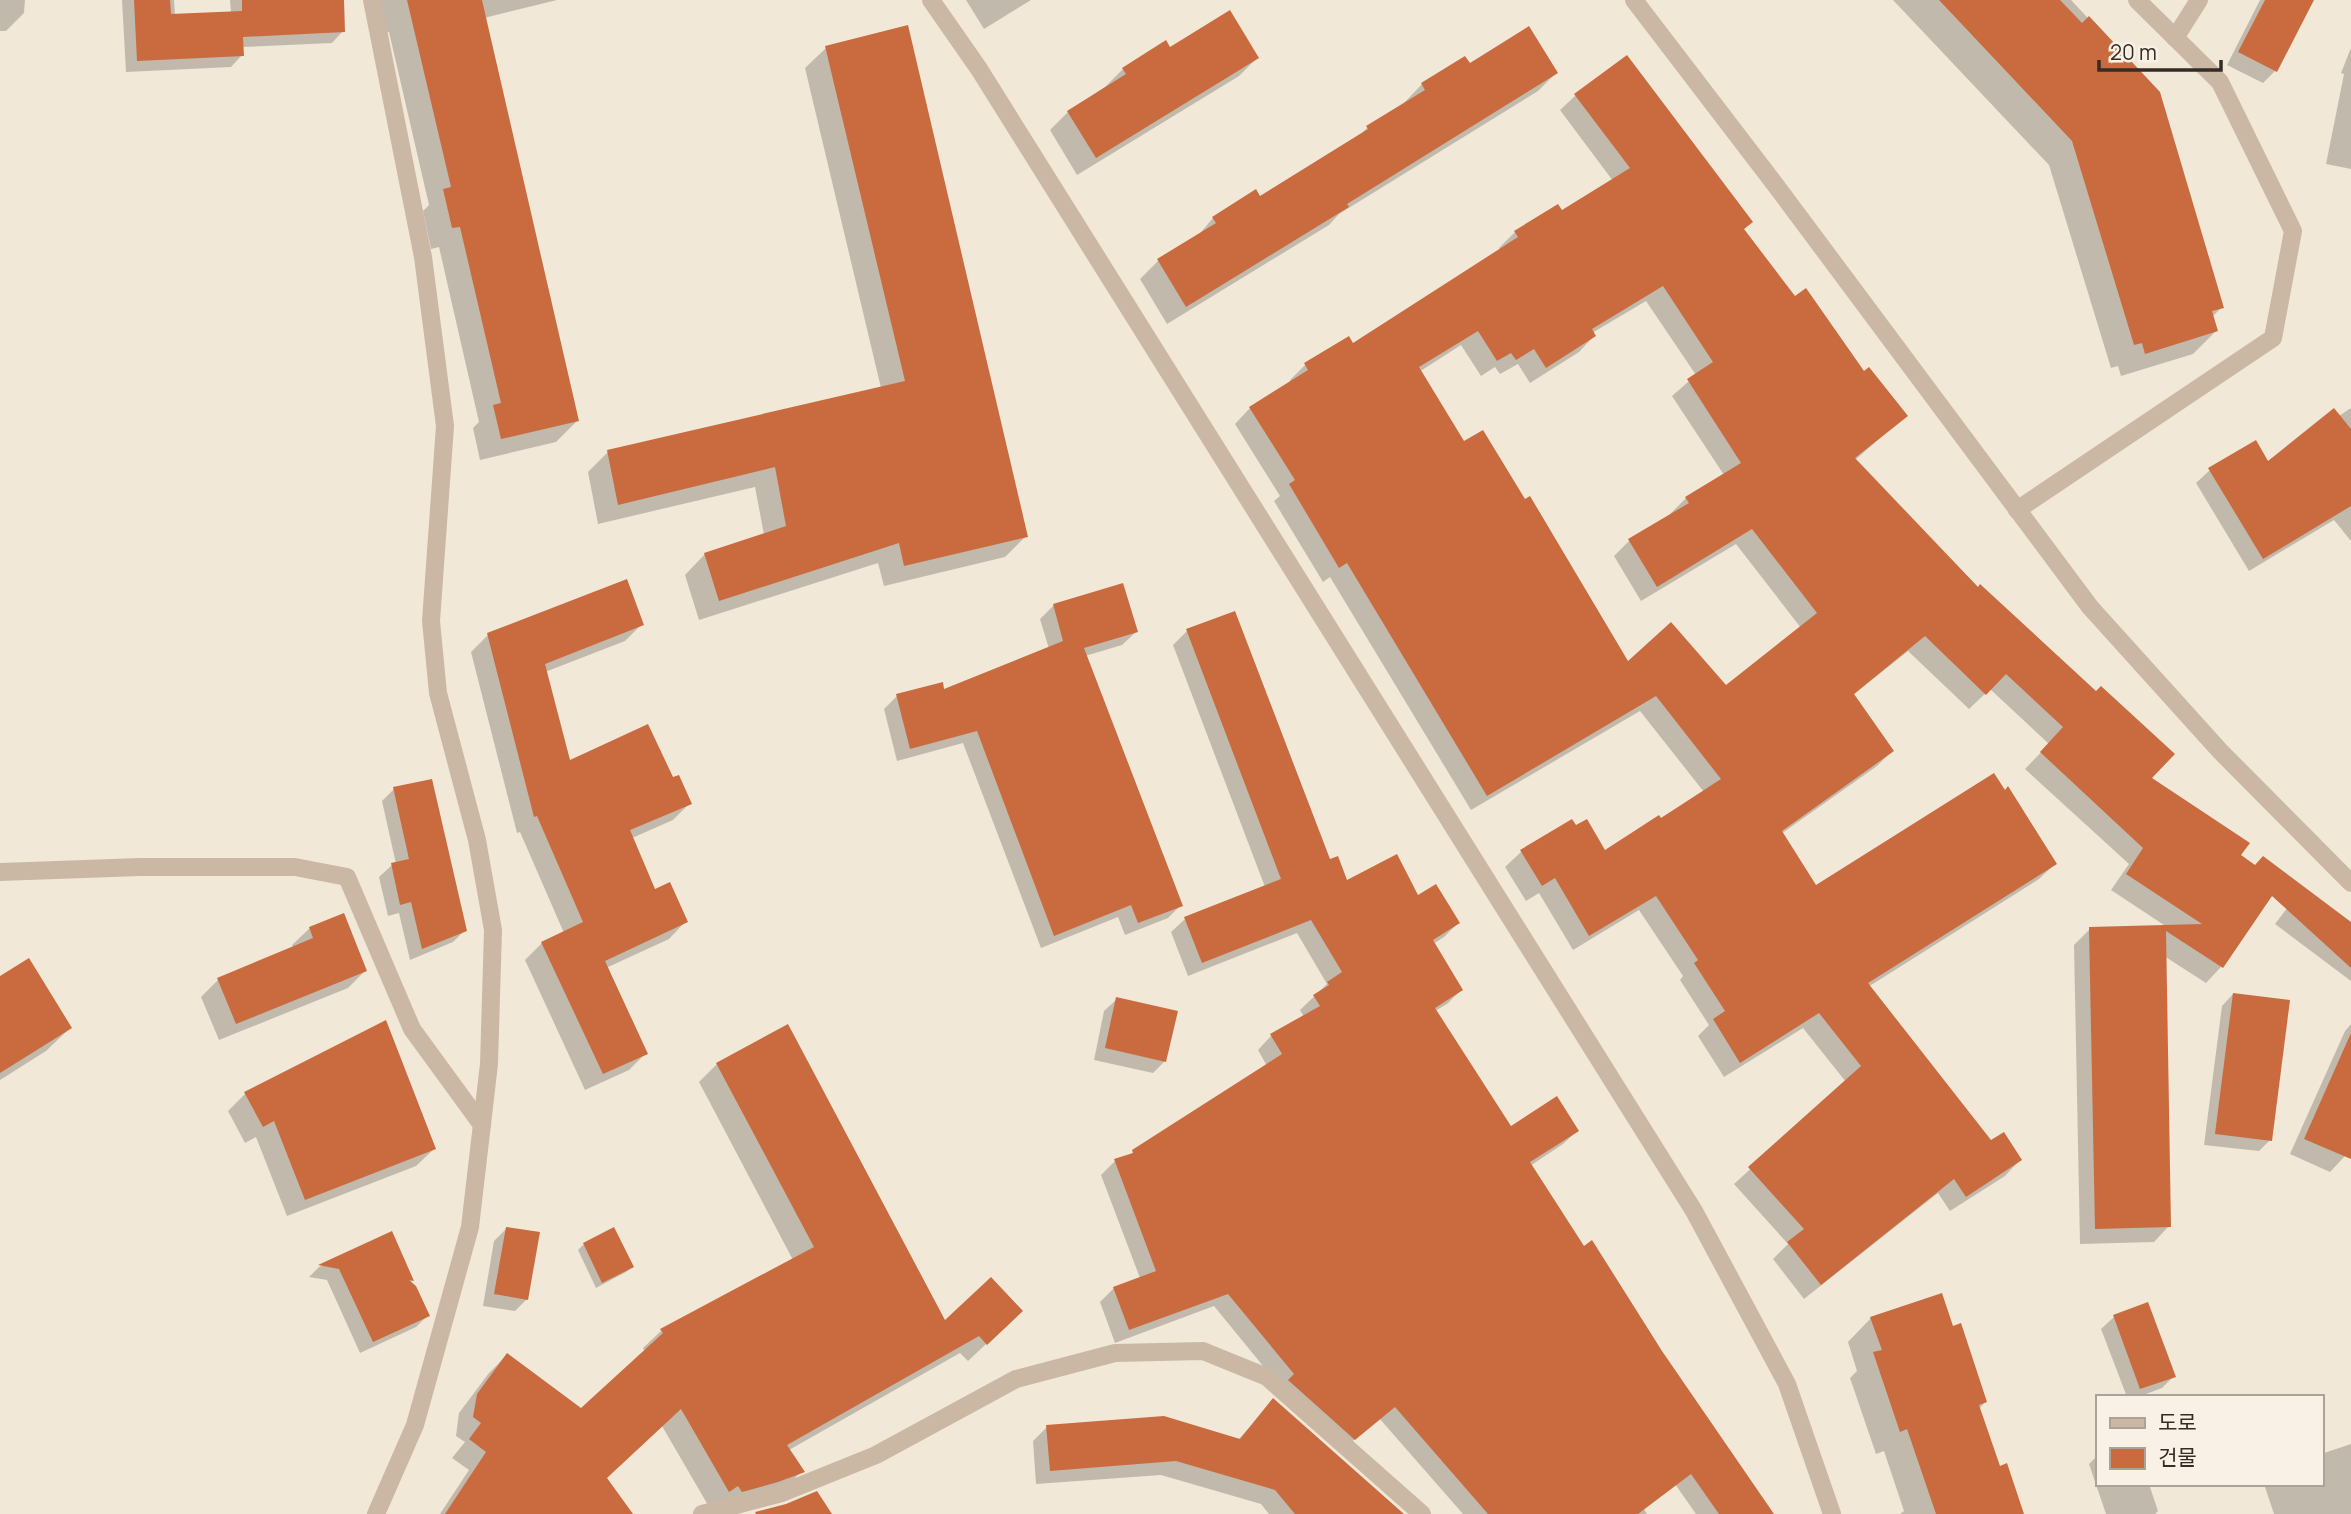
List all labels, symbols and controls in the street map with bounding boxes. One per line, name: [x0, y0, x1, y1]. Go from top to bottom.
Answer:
scale bar: [2099, 28, 2222, 72]
text: 20 m: [2110, 38, 2157, 66]
legend: [2096, 1395, 2323, 1486]
text: 도로: [2158, 1408, 2197, 1436]
text: 건물: [2158, 1443, 2197, 1471]

